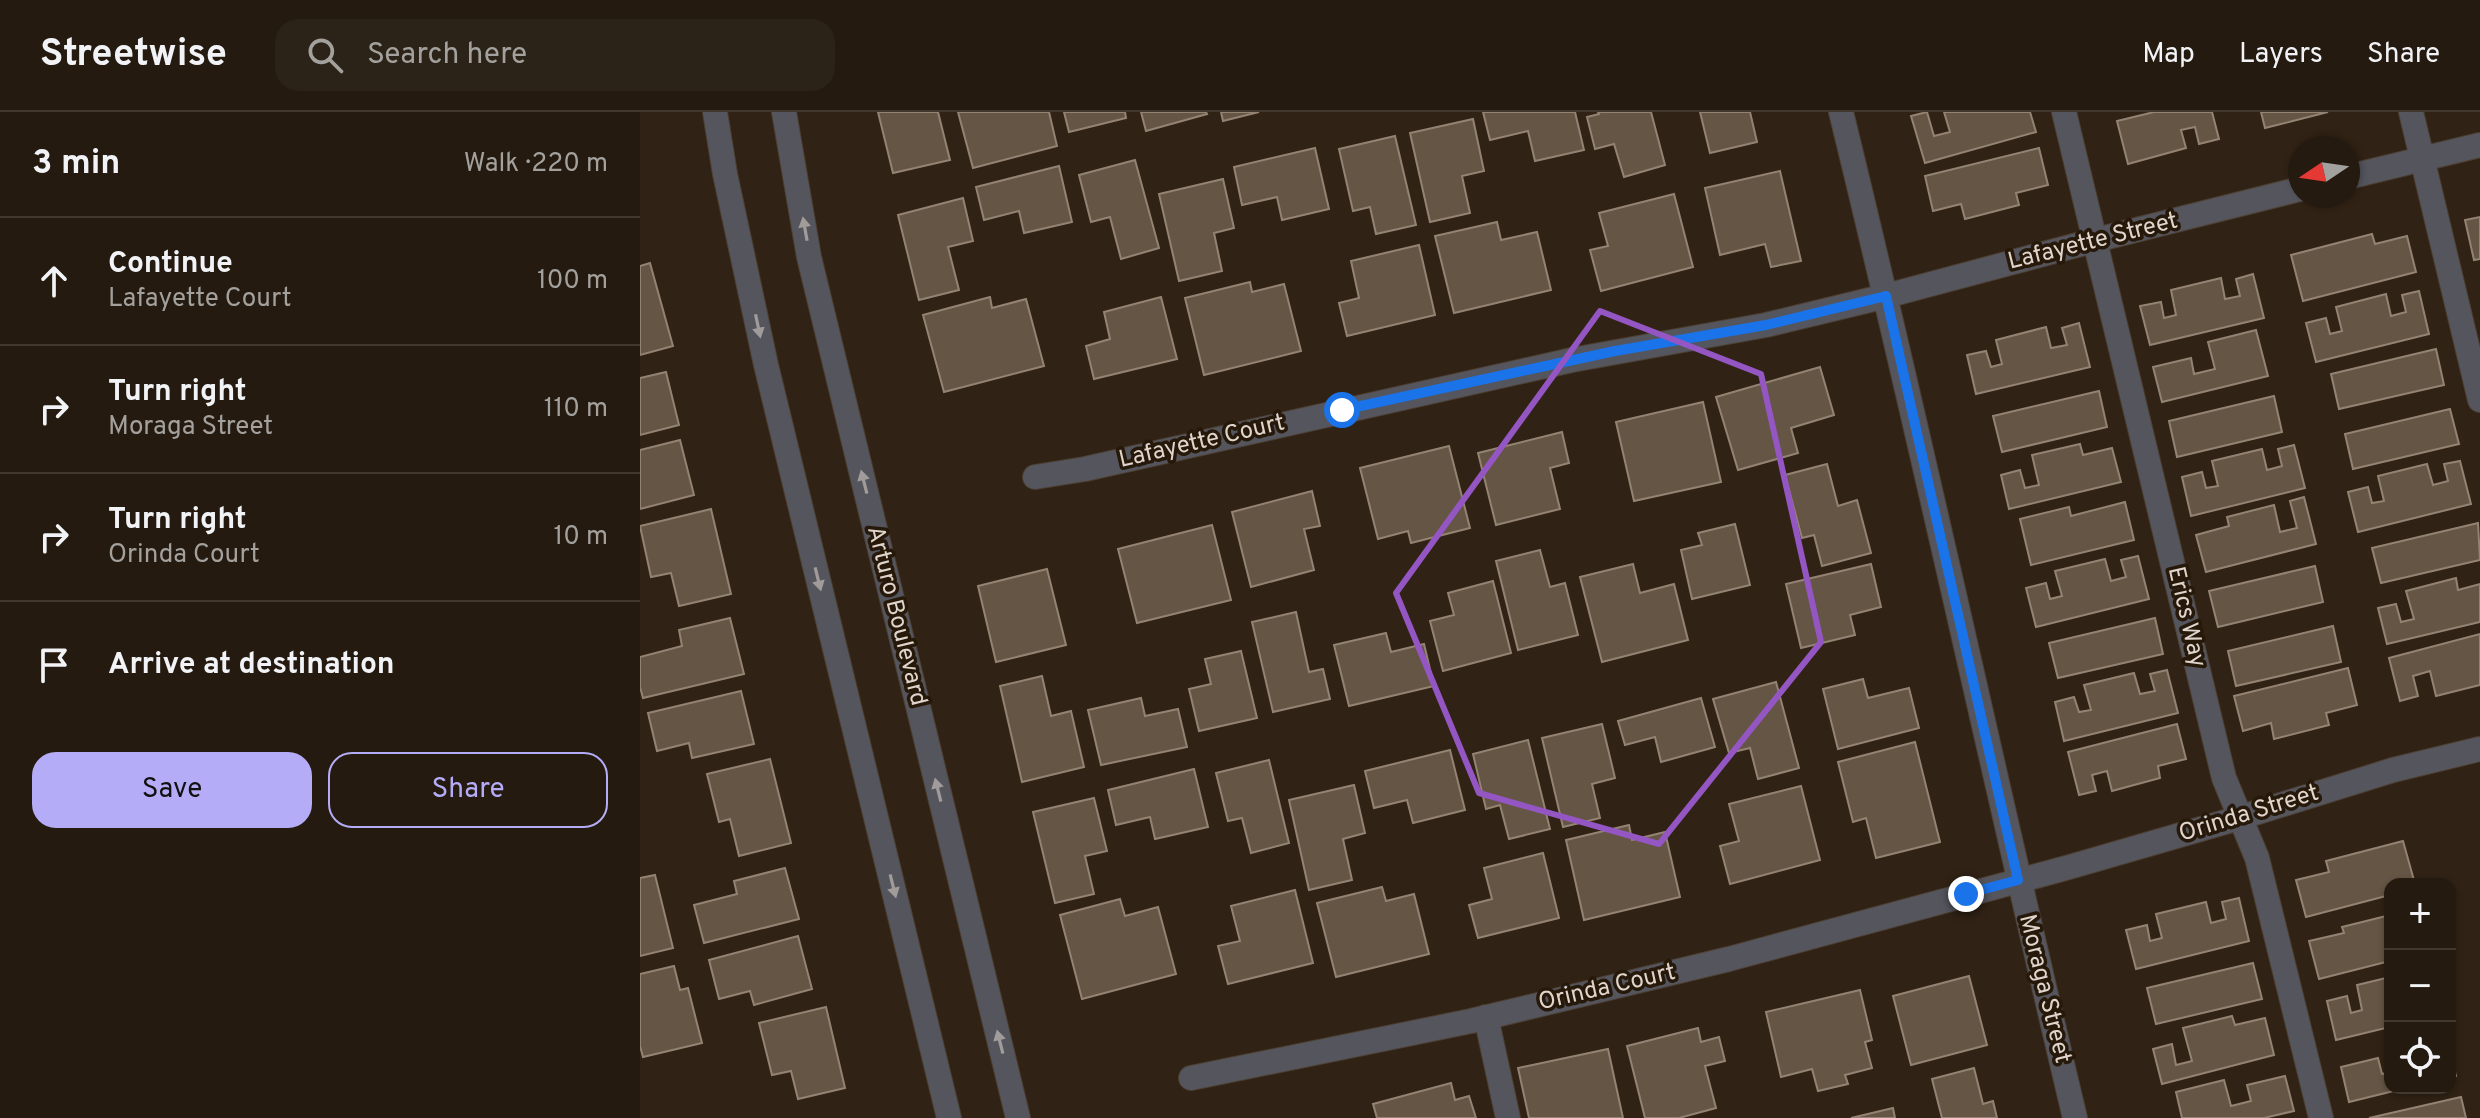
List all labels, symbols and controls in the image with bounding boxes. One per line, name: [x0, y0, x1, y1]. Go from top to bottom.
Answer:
search box: [275, 19, 835, 91]
text: Streetwise: [40, 31, 227, 80]
icon: search: [303, 33, 347, 77]
text: Search here: [367, 37, 527, 74]
text: Map: [2142, 37, 2195, 73]
text: Layers: [2239, 37, 2323, 73]
text: Share: [2367, 37, 2440, 73]
north arrow: [2288, 136, 2360, 208]
text: 3 min: [32, 143, 120, 186]
text: Walk · 220 m: [464, 148, 608, 181]
street label: Lafayette Street: [2005, 206, 2181, 278]
one-way arrow: [798, 217, 810, 242]
text: Continue: [108, 246, 233, 283]
icon: ahead: [32, 259, 76, 303]
text: 100 m: [537, 265, 608, 298]
text: Lafayette Court: [108, 283, 291, 316]
one-way arrow: [752, 313, 765, 338]
text: Turn right: [108, 374, 246, 411]
icon: right: [32, 387, 76, 431]
route start: [1324, 392, 1360, 428]
text: 110 m: [544, 393, 608, 426]
street label: Lafayette Court: [1116, 408, 1288, 476]
text: Moraga Street: [108, 411, 273, 444]
one-way arrow: [857, 470, 870, 495]
text: Turn right: [108, 502, 246, 539]
icon: right: [32, 515, 76, 559]
text: 10 m: [553, 521, 608, 554]
street label: Arturo Boulevard: [859, 523, 933, 709]
text: Orinda Court: [108, 539, 260, 572]
street label: Erics Way: [2160, 564, 2212, 670]
one-way arrow: [812, 566, 825, 591]
icon: arrive: [32, 643, 76, 687]
text: Arrive at destination: [108, 647, 394, 684]
button: Save: [32, 752, 312, 828]
button: Share: [328, 752, 608, 828]
one-way arrow: [931, 777, 944, 802]
street label: Orinda Street: [2175, 779, 2323, 849]
one-way arrow: [887, 873, 899, 898]
route end: [1948, 876, 1984, 912]
map controls: [2384, 878, 2456, 1094]
button: +: [2384, 878, 2456, 950]
street label: Moraga Street: [2011, 911, 2077, 1067]
button: −: [2384, 950, 2456, 1022]
street label: Orinda Court: [1535, 958, 1679, 1018]
button: locate: [2384, 1022, 2456, 1094]
one-way arrow: [993, 1030, 1005, 1055]

